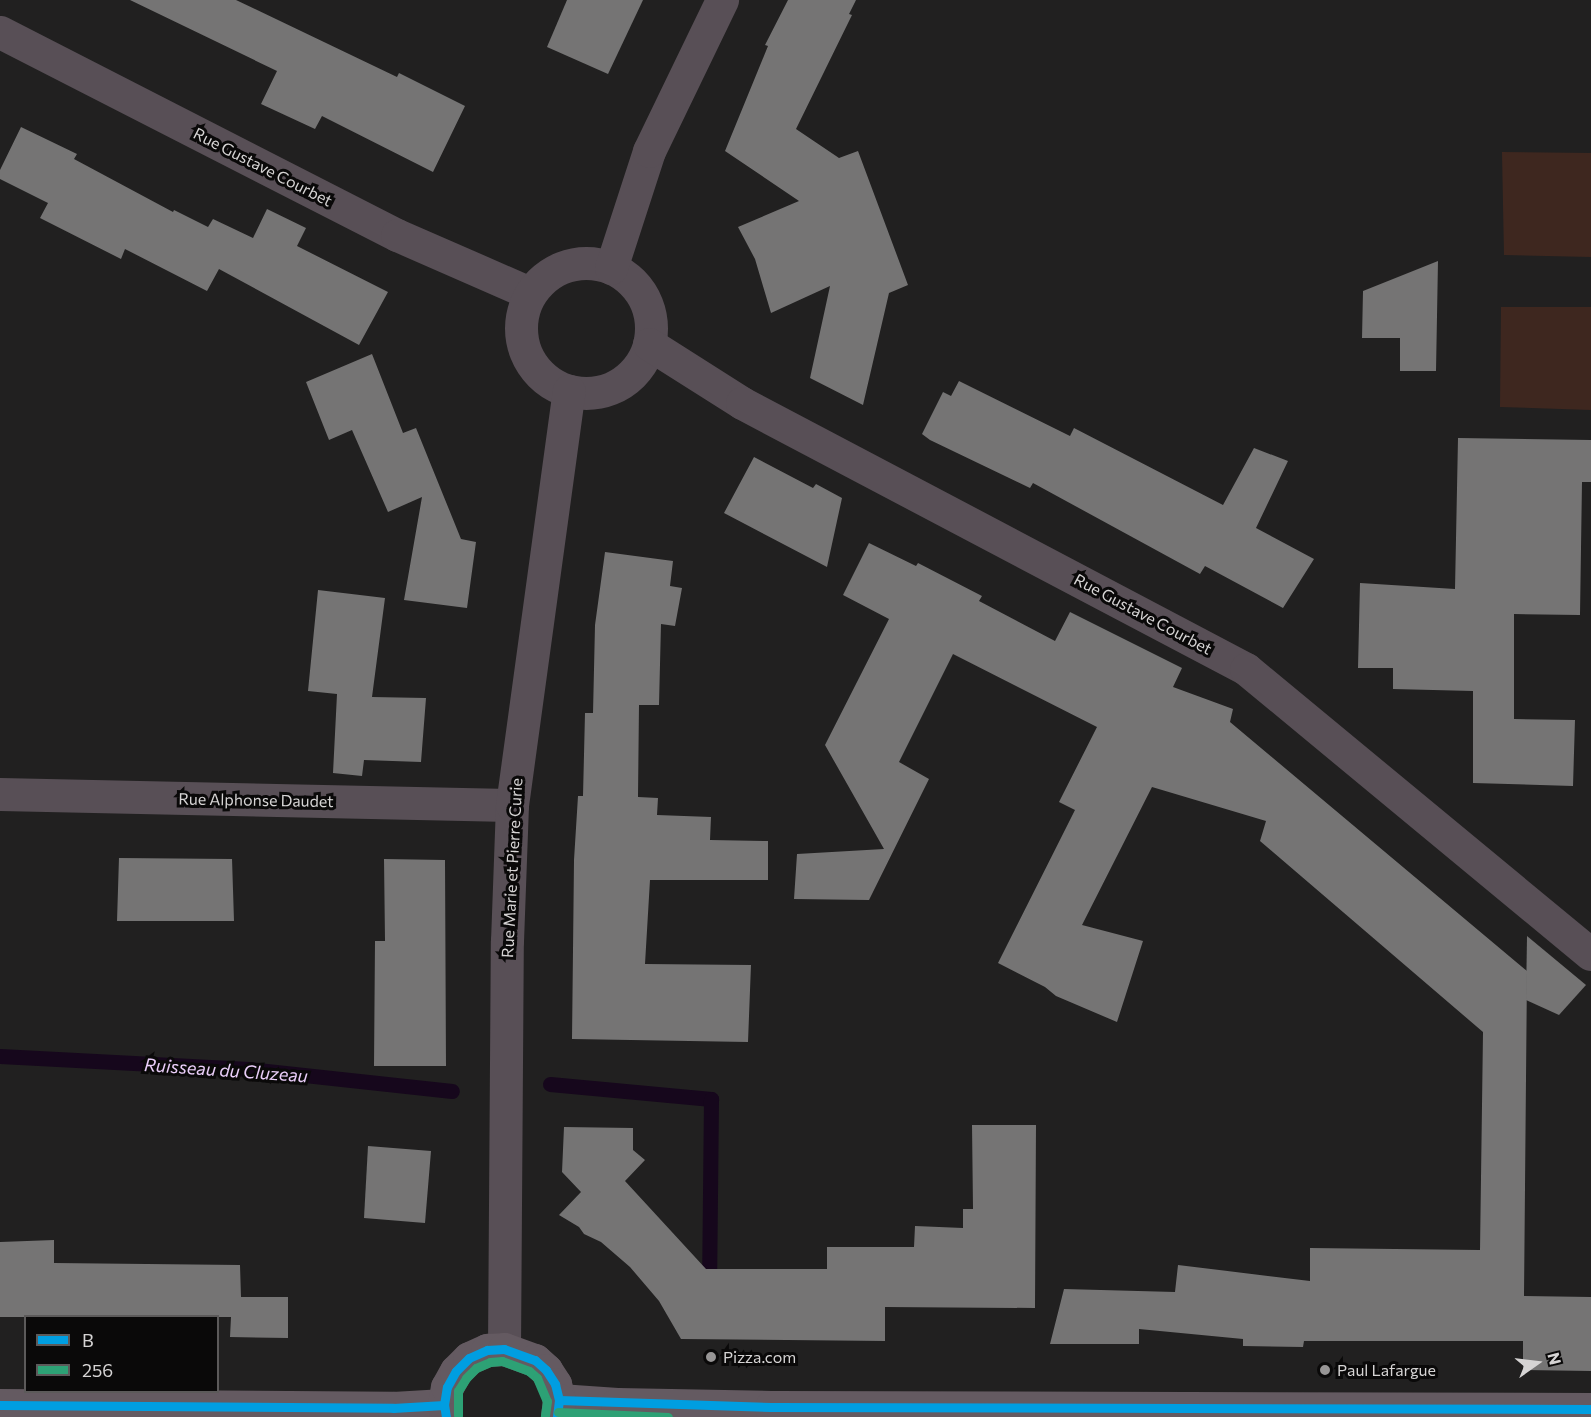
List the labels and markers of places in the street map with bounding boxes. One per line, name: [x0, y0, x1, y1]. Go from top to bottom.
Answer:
place label: Pizza.com: [723, 1347, 796, 1367]
marker: Pizza.com: [704, 1350, 718, 1364]
place label: Paul Lafargue: [1337, 1360, 1436, 1380]
marker: Paul Lafargue: [1318, 1363, 1332, 1377]

